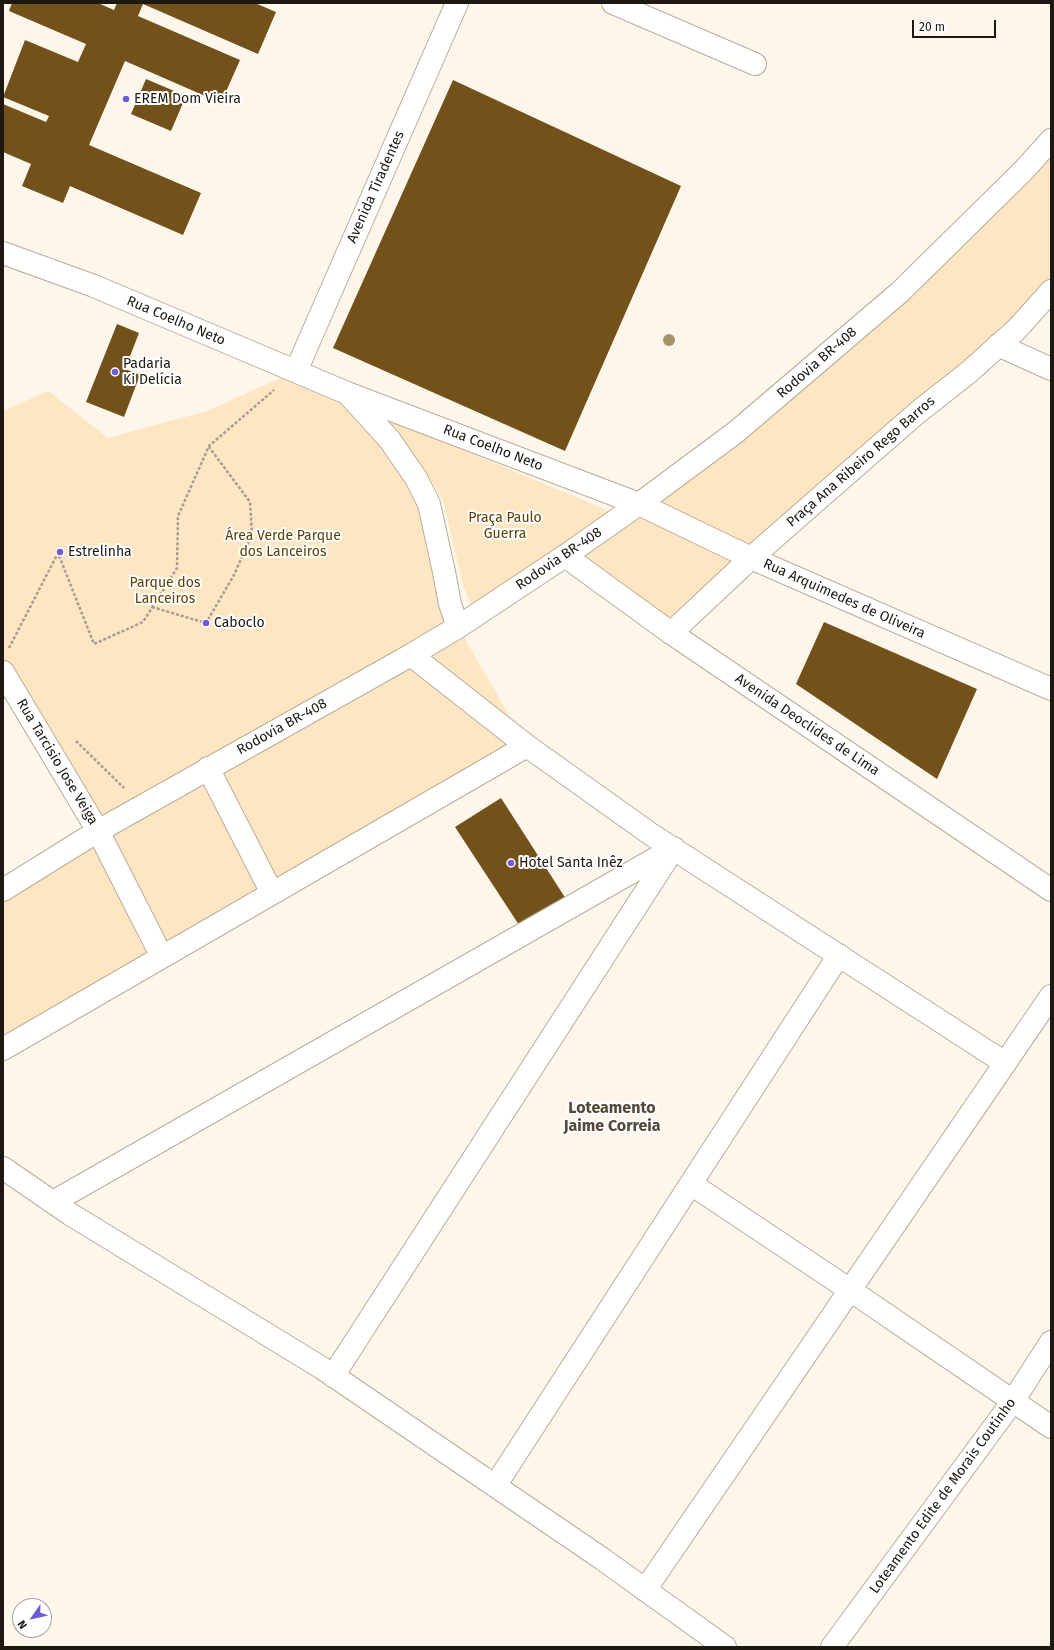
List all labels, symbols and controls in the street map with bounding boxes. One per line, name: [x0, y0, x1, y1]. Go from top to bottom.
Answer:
scale bar: [914, 12, 998, 38]
text: 20 m: [919, 20, 945, 34]
place label: EREM Dom Vieira: [134, 91, 241, 107]
marker: EREM Dom Vieira: [121, 94, 131, 104]
street label: Avenida Tiradentes: [344, 128, 408, 246]
street label: Rua Coelho Neto: [124, 293, 228, 349]
street label: Rodovia BR-408: [774, 324, 860, 402]
place label: Padaria Ki Delícia: [123, 356, 182, 388]
marker: Padaria Ki Delícia: [110, 367, 120, 377]
street label: Praça Ana Ribeiro Rego Barros: [783, 393, 939, 531]
street label: Rua Coelho Neto: [441, 421, 545, 475]
park label: Praça Paulo Guerra: [468, 510, 542, 542]
street label: Rodovia BR-408: [513, 524, 605, 594]
park label: Área Verde Parque dos Lanceiros: [225, 528, 341, 560]
place label: Estrelinha: [68, 544, 132, 560]
marker: Estrelinha: [55, 547, 65, 557]
street label: Rua Arquimedes de Oliveira: [760, 556, 928, 642]
park label: Parque dos Lanceiros: [130, 575, 200, 608]
place label: Caboclo: [214, 615, 265, 631]
marker: Caboclo: [201, 618, 211, 628]
street label: Avenida Deoclides de Lima: [732, 670, 882, 780]
street label: Rodovia BR-408: [234, 695, 330, 759]
street label: Rua Tarcisio Jose Veiga: [13, 696, 101, 828]
place label: Hotel Santa Inêz: [519, 855, 623, 871]
marker: Hotel Santa Inêz: [506, 858, 516, 868]
district label: Loteamento Jaime Correia: [563, 1099, 661, 1137]
street label: Loteamento Edite de Morais Coutinho: [866, 1395, 1020, 1597]
north arrow: [12, 1598, 52, 1638]
text: N: [15, 1618, 30, 1631]

